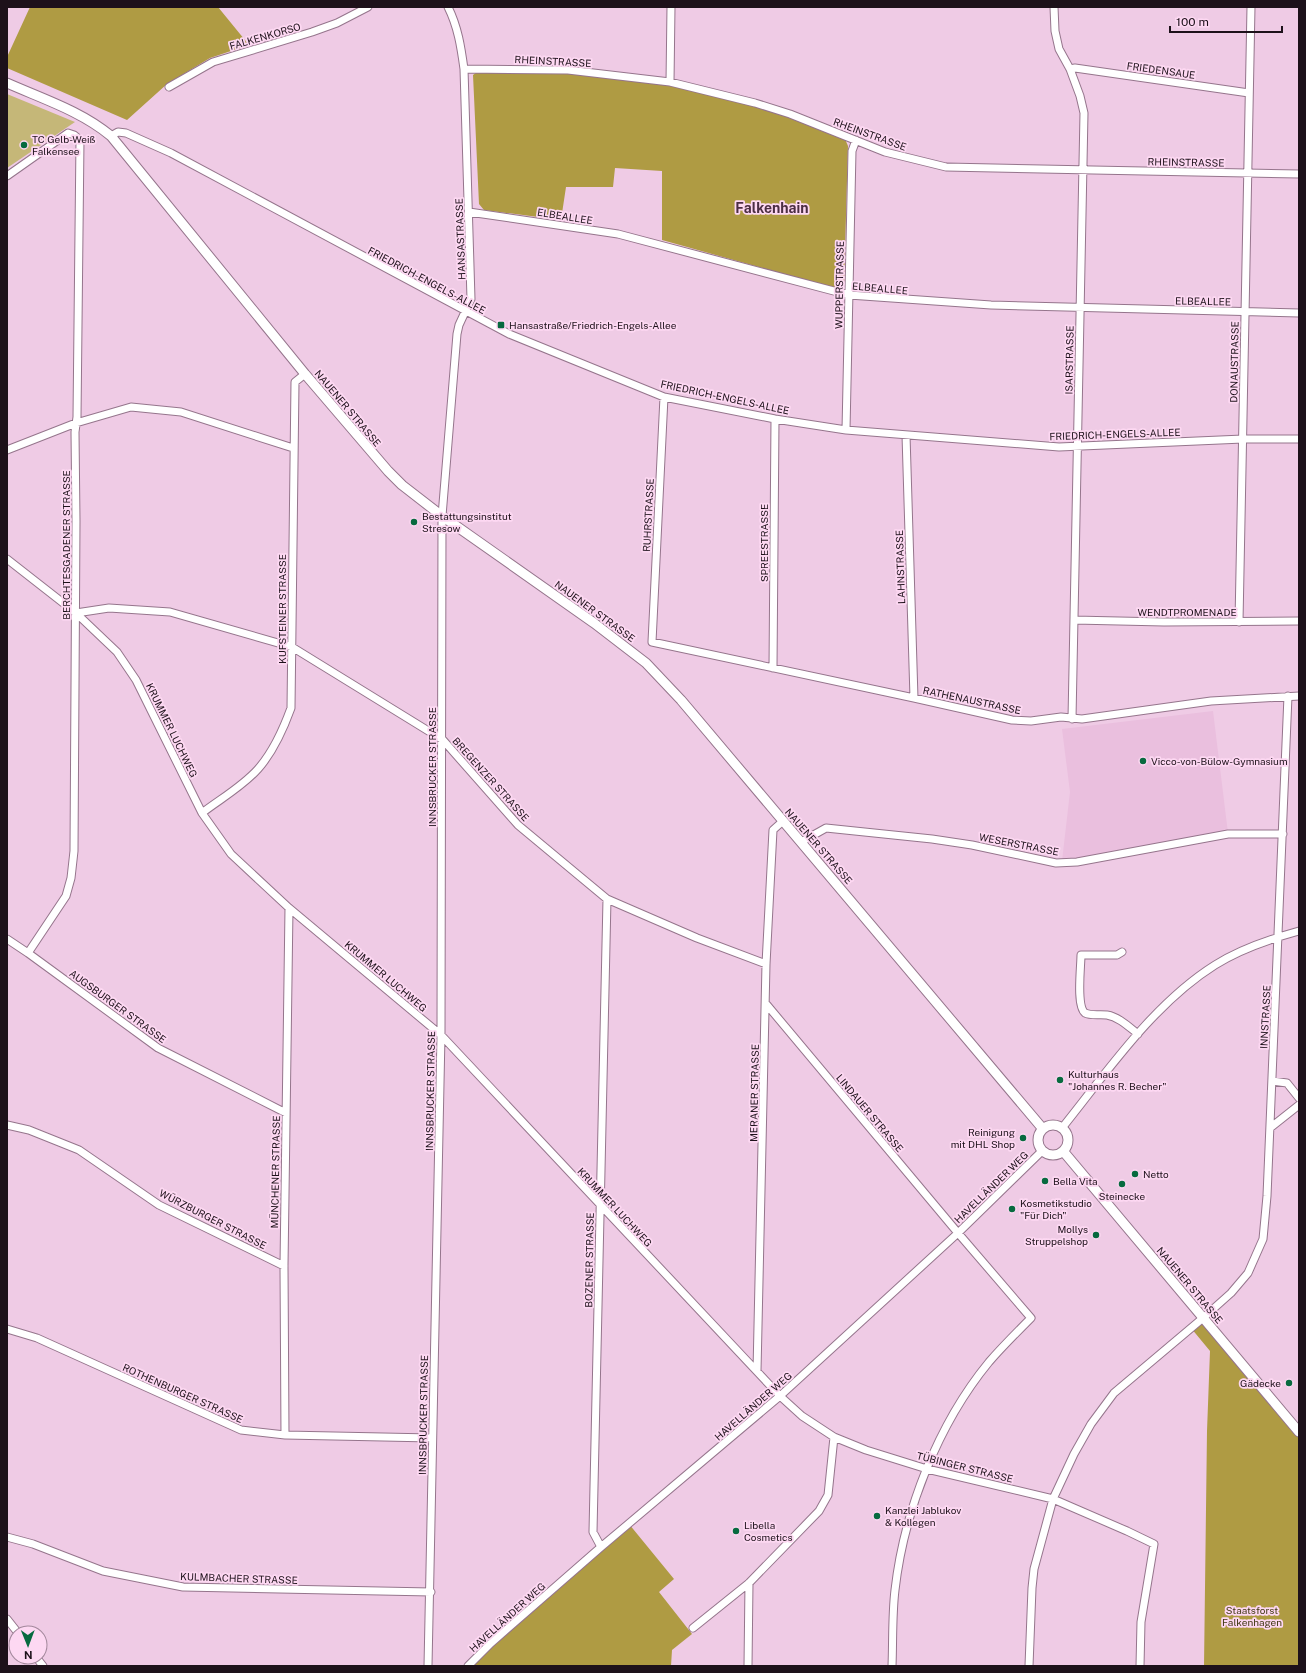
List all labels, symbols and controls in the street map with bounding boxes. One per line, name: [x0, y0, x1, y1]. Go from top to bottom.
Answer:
scale bar: [1170, 8, 1282, 34]
text: 100 m: [1176, 15, 1209, 29]
street label: FALKENKORSO: [228, 20, 302, 52]
street label: RHEINSTRASSE: [514, 53, 592, 69]
street label: FRIEDENSAUE: [1126, 59, 1196, 81]
street label: RHEINSTRASSE: [832, 115, 908, 153]
place label: TC Gelb-Weiß Falkensee: [32, 133, 95, 157]
marker: TC Gelb-Weiß Falkensee: [19, 140, 29, 150]
street label: RHEINSTRASSE: [1147, 155, 1225, 169]
street label: HANSASTRASSE: [453, 198, 467, 280]
district label: Falkenhain: [735, 200, 809, 216]
street label: ELBEALLEE: [536, 206, 594, 226]
street label: WUPPERSTRASSE: [832, 241, 846, 329]
street label: FRIEDRICH-ENGELS-ALLEE: [366, 244, 488, 316]
street label: ELBEALLEE: [852, 280, 908, 296]
street label: ELBEALLEE: [1175, 295, 1231, 307]
place label: Hansastraße/Friedrich-Engels-Allee: [509, 319, 677, 331]
marker: Hansastraße/Friedrich-Engels-Allee: [496, 320, 506, 330]
street label: DONAUSTRASSE: [1227, 321, 1241, 403]
street label: ISARSTRASSE: [1062, 325, 1076, 395]
street label: NAUENER STRASSE: [312, 367, 384, 449]
street label: FRIEDRICH-ENGELS-ALLEE: [660, 377, 790, 417]
street label: FRIEDRICH-ENGELS-ALLEE: [1049, 426, 1181, 442]
street label: BERCHTESGADENER STRASSE: [60, 470, 72, 620]
street label: RUHRSTRASSE: [640, 478, 656, 552]
street label: SPREESTRASSE: [758, 504, 770, 582]
place label: Bestattungsinstitut Stresow: [422, 510, 512, 534]
marker: Bestattungsinstitut Stresow: [409, 517, 419, 527]
street label: LAHNSTRASSE: [893, 530, 907, 604]
street label: KUFSTEINER STRASSE: [276, 554, 288, 664]
street label: NAUENER STRASSE: [552, 578, 638, 644]
street label: WENDTPROMENADE: [1137, 606, 1237, 618]
street label: KRUMMER LUCHWEG: [144, 681, 200, 779]
street label: RATHENAUSTRASSE: [922, 684, 1022, 716]
street label: INNSBRUCKER STRASSE: [426, 707, 438, 827]
street label: BREGENZER STRASSE: [450, 735, 532, 823]
place label: Vicco-von-Bülow-Gymnasium: [1151, 755, 1288, 767]
marker: Vicco-von-Bülow-Gymnasium: [1138, 756, 1148, 766]
street label: NAUENER STRASSE: [783, 806, 855, 886]
street label: WESERSTRASSE: [978, 830, 1060, 858]
street label: KRUMMER LUCHWEG: [342, 938, 430, 1014]
street label: AUGSBURGER STRASSE: [67, 967, 169, 1045]
street label: INNSTRASSE: [1257, 985, 1273, 1049]
street label: INNSBRUCKER STRASSE: [423, 1031, 437, 1151]
street label: MERANER STRASSE: [747, 1044, 761, 1142]
place label: Kulturhaus "Johannes R. Becher": [1068, 1068, 1166, 1092]
street label: LINDAUER STRASSE: [834, 1072, 906, 1154]
marker: Kulturhaus "Johannes R. Becher": [1055, 1075, 1065, 1085]
street label: MÜNCHENER STRASSE: [268, 1115, 282, 1229]
place label: Reinigung mit DHL Shop: [951, 1126, 1015, 1150]
marker: Reinigung mit DHL Shop: [1018, 1133, 1028, 1143]
street label: HAVELLÄNDER WEG: [952, 1149, 1030, 1225]
street label: KRUMMER LUCHWEG: [575, 1165, 655, 1249]
place label: Netto: [1143, 1168, 1169, 1180]
marker: Netto: [1130, 1169, 1140, 1179]
place label: Bella Vita: [1053, 1175, 1098, 1187]
marker: Bella Vita: [1040, 1176, 1050, 1186]
marker: Steinecke: [1117, 1179, 1127, 1189]
street label: WÜRZBURGER STRASSE: [157, 1187, 269, 1251]
place label: Steinecke: [1099, 1190, 1145, 1202]
place label: Kosmetikstudio "Für Dich": [1020, 1197, 1092, 1221]
marker: Kosmetikstudio "Für Dich": [1007, 1204, 1017, 1214]
street label: BOZENER STRASSE: [582, 1212, 596, 1308]
place label: Mollys Struppelshop: [1025, 1223, 1088, 1247]
marker: Mollys Struppelshop: [1091, 1230, 1101, 1240]
street label: NAUENER STRASSE: [1154, 1244, 1226, 1326]
street label: INNSBRUCKER STRASSE: [416, 1355, 430, 1475]
street label: ROTHENBURGER STRASSE: [121, 1361, 245, 1425]
street label: HAVELLÄNDER WEG: [712, 1369, 794, 1443]
place label: Gädecke: [1240, 1377, 1281, 1389]
marker: Gädecke: [1284, 1378, 1294, 1388]
street label: TÜBINGER STRASSE: [916, 1449, 1014, 1485]
place label: Kanzlei Jablukov & Kollegen: [885, 1504, 961, 1528]
marker: Kanzlei Jablukov & Kollegen: [872, 1511, 882, 1521]
place label: Libella Cosmetics: [744, 1519, 792, 1543]
marker: Libella Cosmetics: [731, 1526, 741, 1536]
street label: KULMBACHER STRASSE: [180, 1570, 298, 1586]
street label: HAVELLÄNDER WEG: [467, 1580, 547, 1654]
park label: Staatsforst Falkenhagen: [1222, 1604, 1282, 1628]
north arrow: [8, 1625, 48, 1665]
text: N: [24, 1649, 33, 1661]

